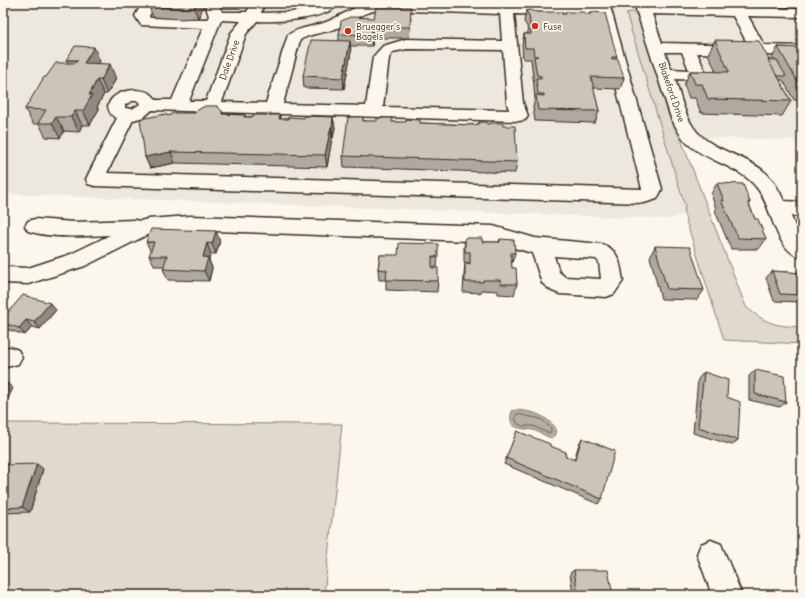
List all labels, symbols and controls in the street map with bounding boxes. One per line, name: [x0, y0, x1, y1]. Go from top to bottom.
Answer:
place label: Bruegger's Bagels: [356, 21, 400, 42]
marker: Fuse: [530, 21, 540, 31]
place label: Fuse: [543, 21, 562, 32]
marker: Bruegger's Bagels: [343, 26, 353, 36]
street label: Dale Drive: [217, 38, 241, 82]
street label: Blakeford Drive: [657, 61, 687, 124]

